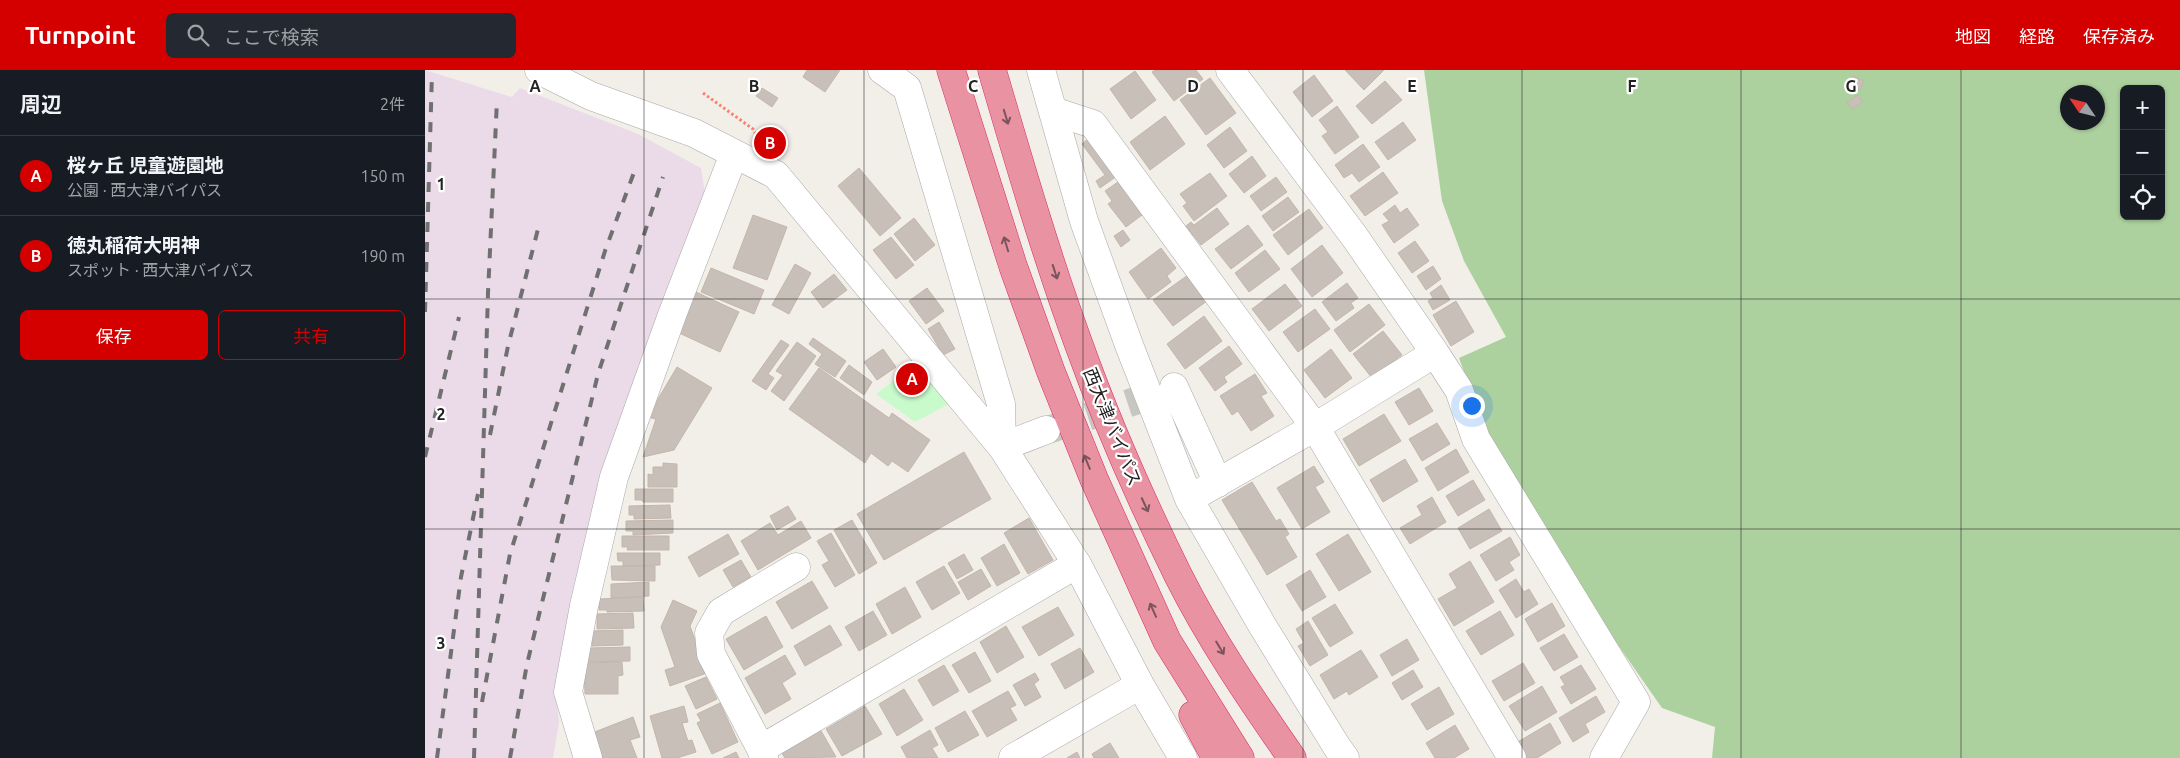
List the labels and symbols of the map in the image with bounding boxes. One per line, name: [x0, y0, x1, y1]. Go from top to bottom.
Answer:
text: A: [529, 77, 541, 95]
text: B: [749, 77, 759, 95]
text: C: [968, 77, 978, 95]
text: D: [1187, 77, 1199, 95]
text: E: [1407, 77, 1417, 95]
text: F: [1628, 77, 1637, 95]
text: G: [1845, 77, 1857, 95]
north arrow: [2060, 85, 2105, 130]
one-way arrow: [1001, 108, 1011, 124]
pin: B: [754, 124, 786, 162]
text: 1: [436, 175, 446, 193]
one-way arrow: [1000, 237, 1010, 253]
one-way arrow: [1051, 263, 1060, 279]
pin: A: [896, 360, 928, 398]
street label: 西大津バイパス: [1080, 365, 1146, 489]
your location: [1459, 393, 1485, 419]
text: 2: [436, 405, 446, 423]
one-way arrow: [1082, 455, 1091, 470]
one-way arrow: [1140, 497, 1150, 512]
one-way arrow: [1148, 603, 1158, 618]
text: 3: [436, 634, 446, 652]
one-way arrow: [1216, 641, 1226, 655]

